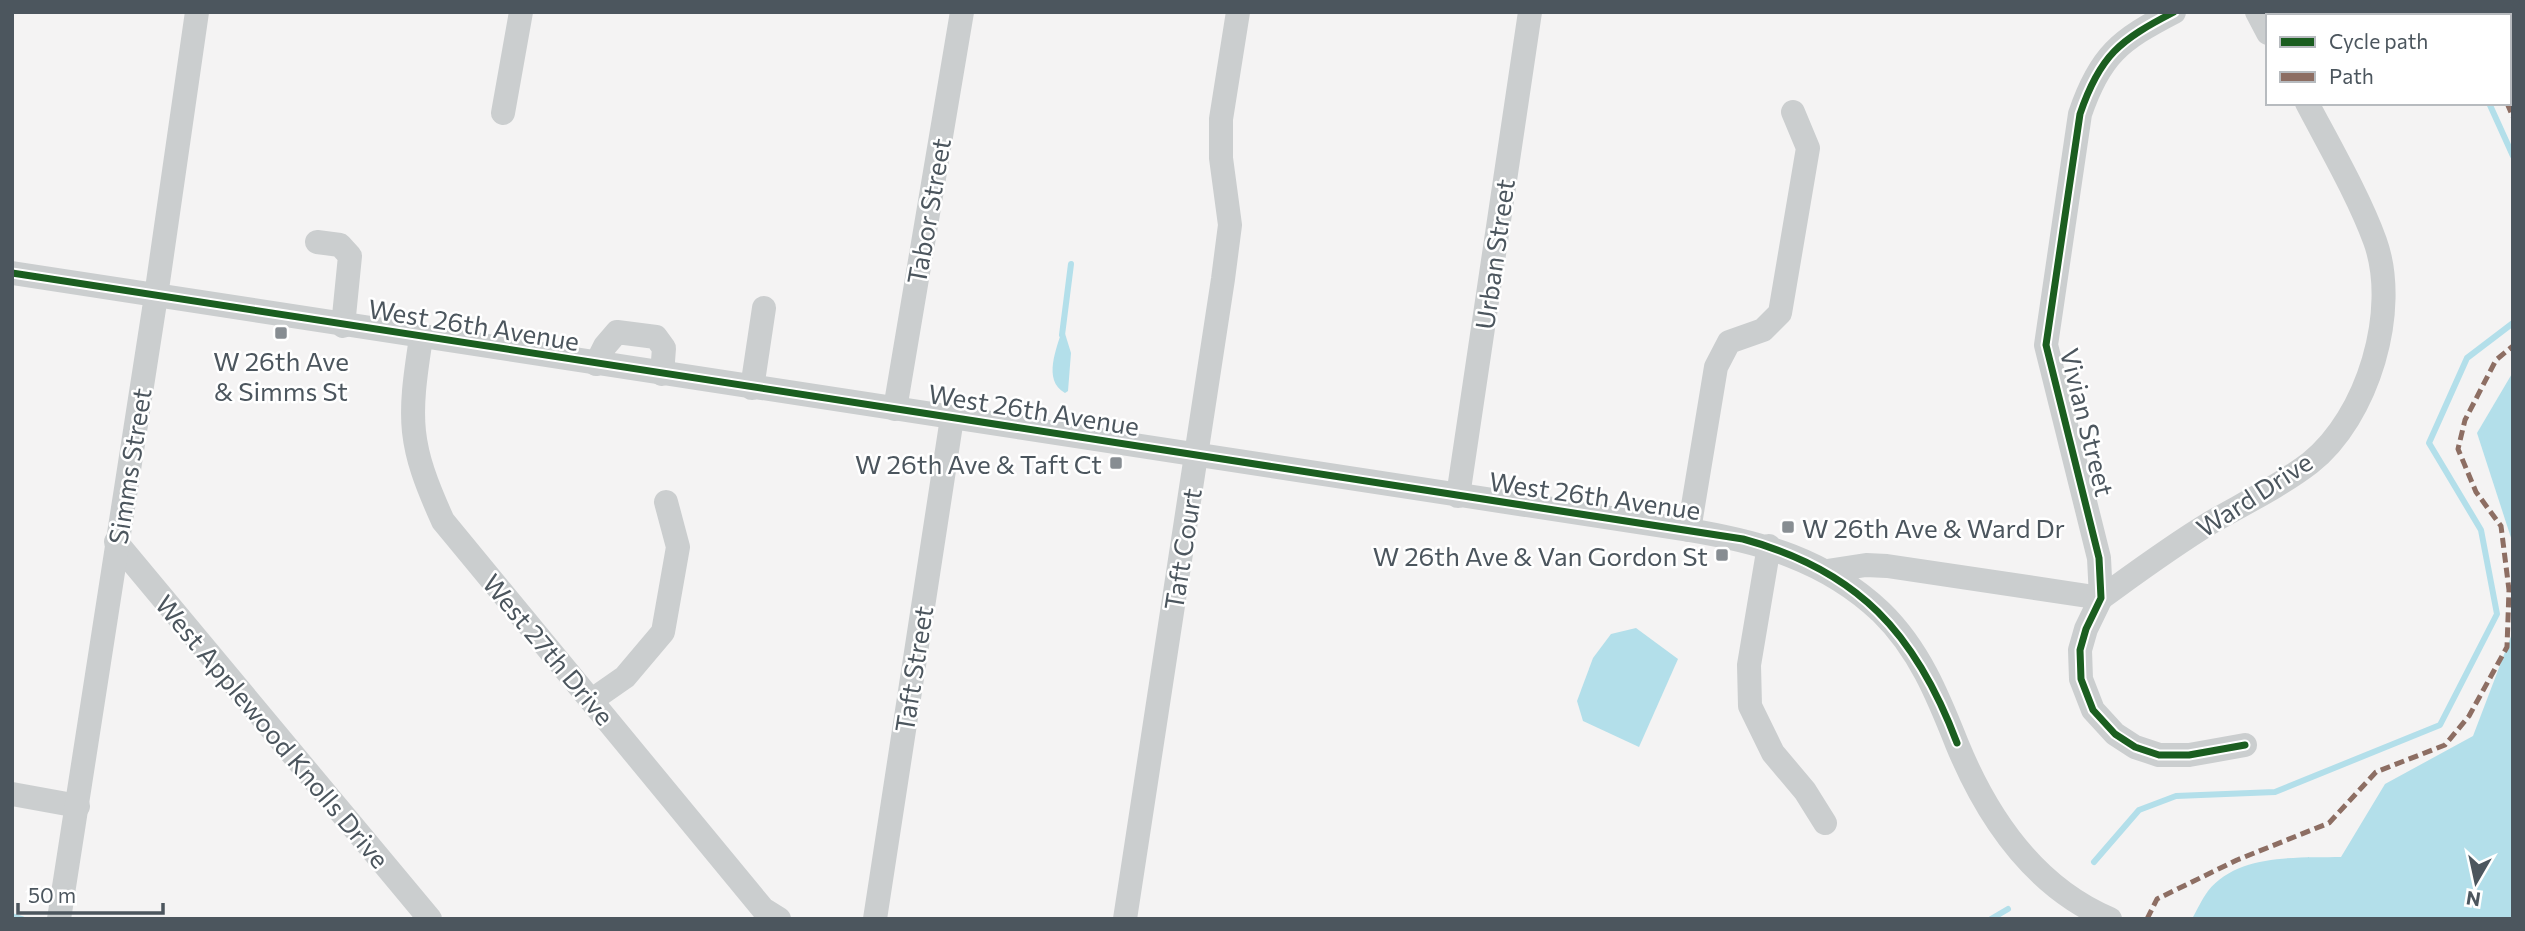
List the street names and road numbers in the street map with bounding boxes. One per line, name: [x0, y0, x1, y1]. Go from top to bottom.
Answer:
street label: Tabor Street: [900, 136, 956, 286]
street label: Urban Street: [1468, 177, 1520, 331]
street label: West 26th Avenue: [366, 292, 582, 356]
street label: Vivian Street: [2055, 345, 2121, 499]
street label: West 26th Avenue: [926, 377, 1142, 441]
street label: Simms Street: [101, 386, 157, 546]
street label: Ward Drive: [2190, 445, 2318, 543]
street label: West 26th Avenue: [1487, 465, 1703, 525]
street label: Taft Court: [1157, 486, 1207, 612]
street label: West 27th Drive: [477, 567, 621, 731]
street label: West Applewood Knolls Drive: [150, 588, 396, 874]
street label: Taft Street: [888, 604, 938, 734]

